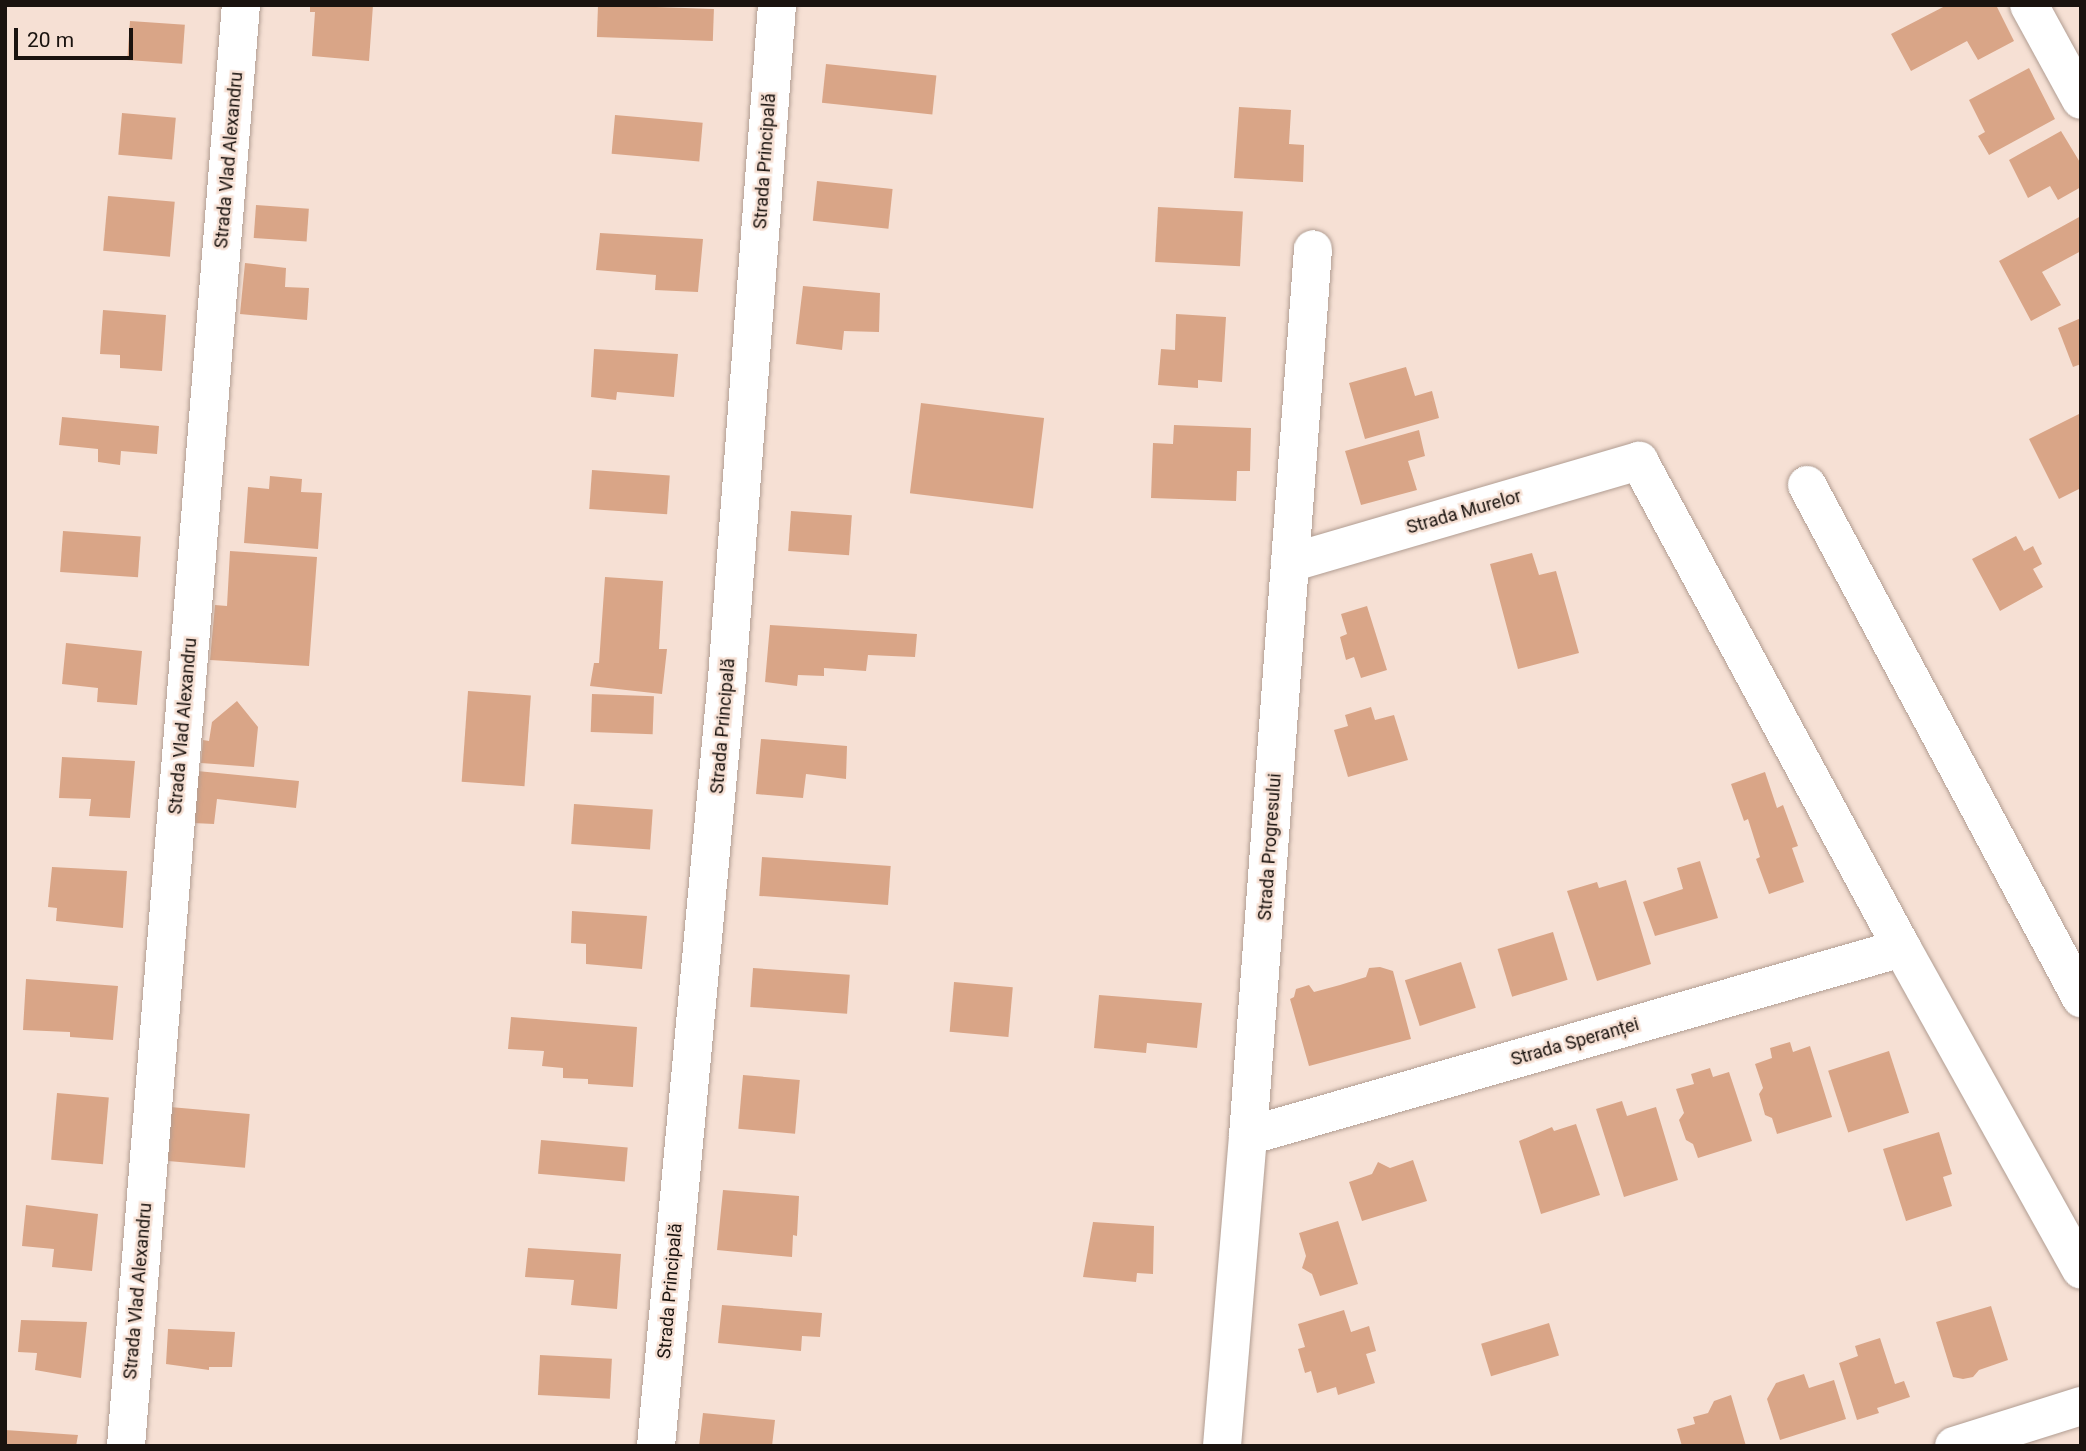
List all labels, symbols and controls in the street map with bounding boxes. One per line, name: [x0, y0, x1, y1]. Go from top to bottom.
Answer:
scale bar: [18, 14, 136, 58]
text: 20 m: [27, 28, 74, 52]
street label: Strada Vlad Alexandru: [211, 71, 247, 249]
street label: Strada Principală: [749, 92, 781, 230]
street label: Strada Murelor: [1404, 485, 1524, 539]
street label: Strada Vlad Alexandru: [165, 637, 201, 815]
street label: Strada Principală: [706, 657, 740, 795]
street label: Strada Progresului: [1254, 773, 1286, 921]
street label: Strada Speranței: [1509, 1013, 1641, 1071]
street label: Strada Vlad Alexandru: [120, 1202, 156, 1380]
street label: Strada Principală: [653, 1222, 687, 1360]

